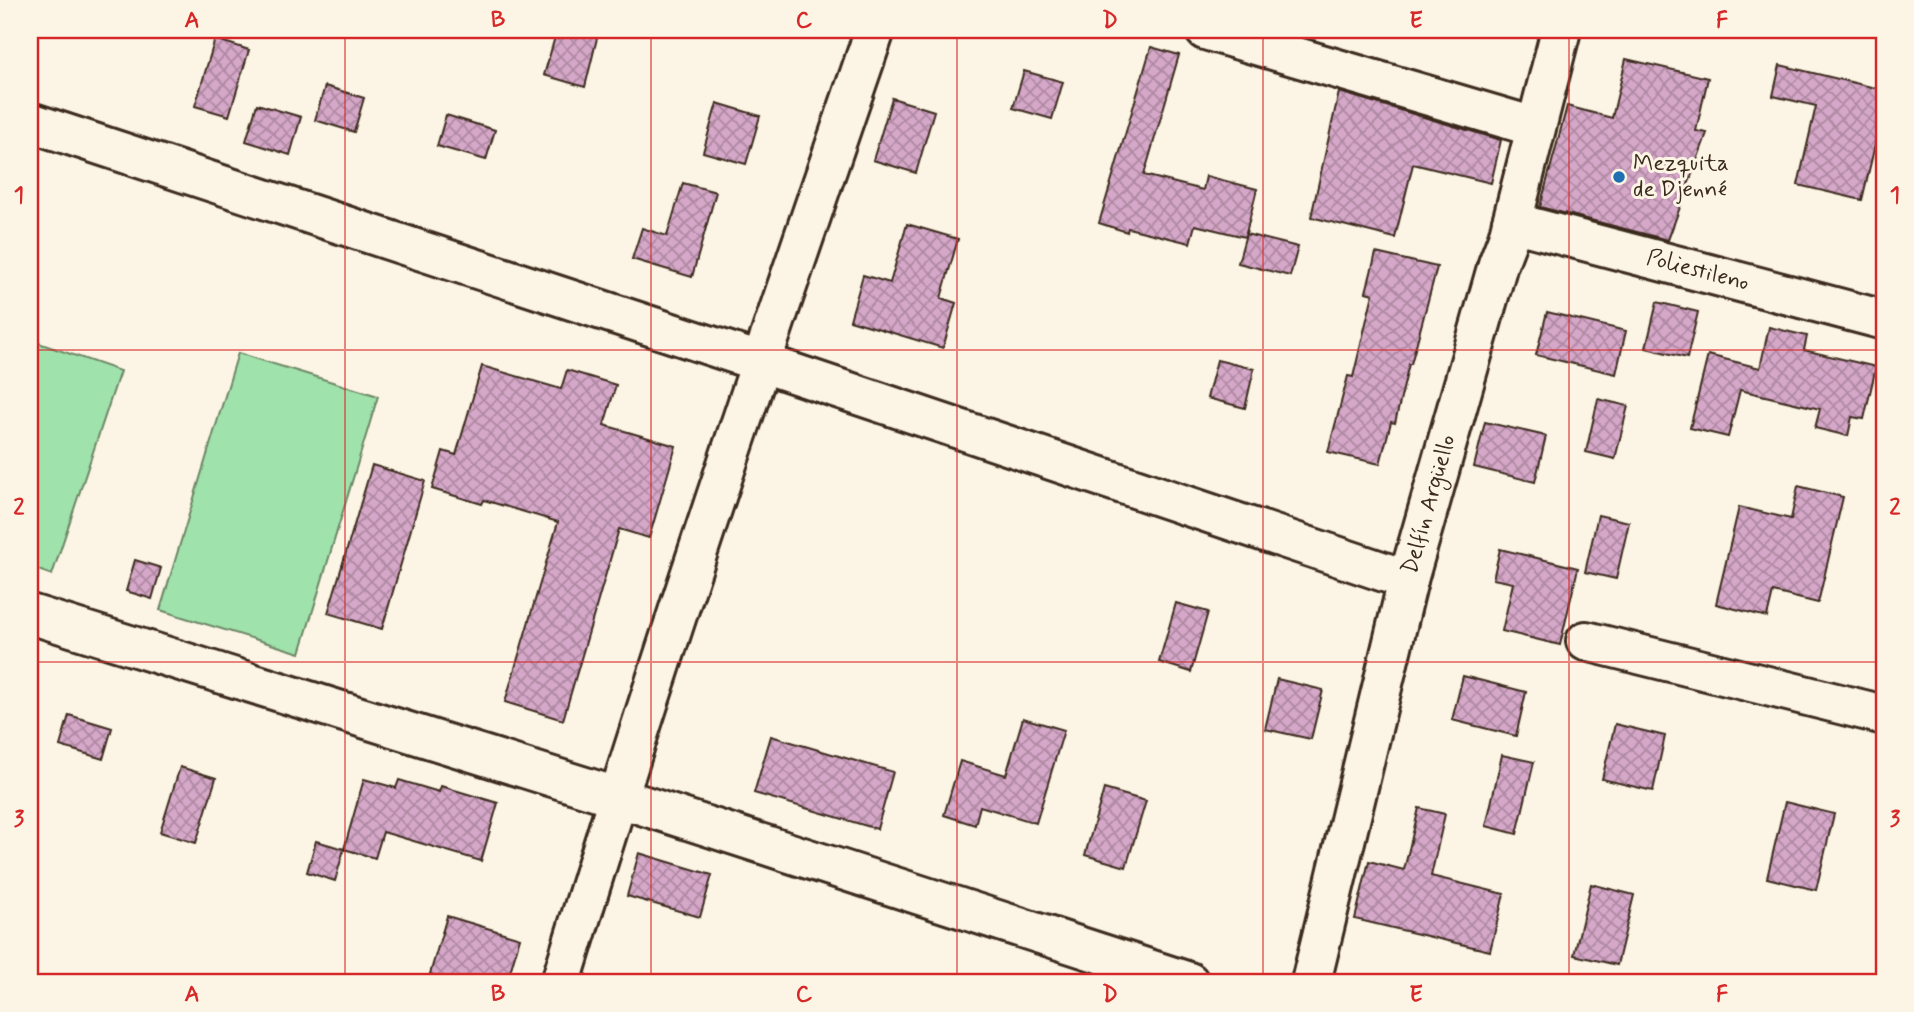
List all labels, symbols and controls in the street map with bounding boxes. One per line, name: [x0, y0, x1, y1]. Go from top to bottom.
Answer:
text: A: [184, 6, 200, 36]
text: B: [491, 6, 506, 36]
text: C: [796, 6, 813, 36]
text: D: [1102, 6, 1118, 36]
text: E: [1409, 6, 1423, 36]
text: F: [1716, 6, 1728, 36]
place label: Mezquita de Djenné: [1633, 149, 1729, 205]
marker: Mezquita de Djenné: [1611, 169, 1627, 185]
text: 1: [14, 181, 24, 211]
text: 1: [1890, 181, 1900, 211]
street label: Poliestileno: [1643, 243, 1752, 299]
street label: Delfín Argüello: [1395, 431, 1464, 578]
text: 2: [13, 493, 25, 523]
text: 2: [1889, 493, 1901, 523]
text: 3: [14, 805, 25, 835]
text: 3: [1890, 805, 1901, 835]
text: A: [184, 980, 200, 1010]
text: B: [491, 980, 506, 1010]
text: C: [796, 980, 813, 1010]
text: D: [1102, 980, 1118, 1010]
text: E: [1409, 980, 1423, 1010]
text: F: [1716, 980, 1728, 1010]

